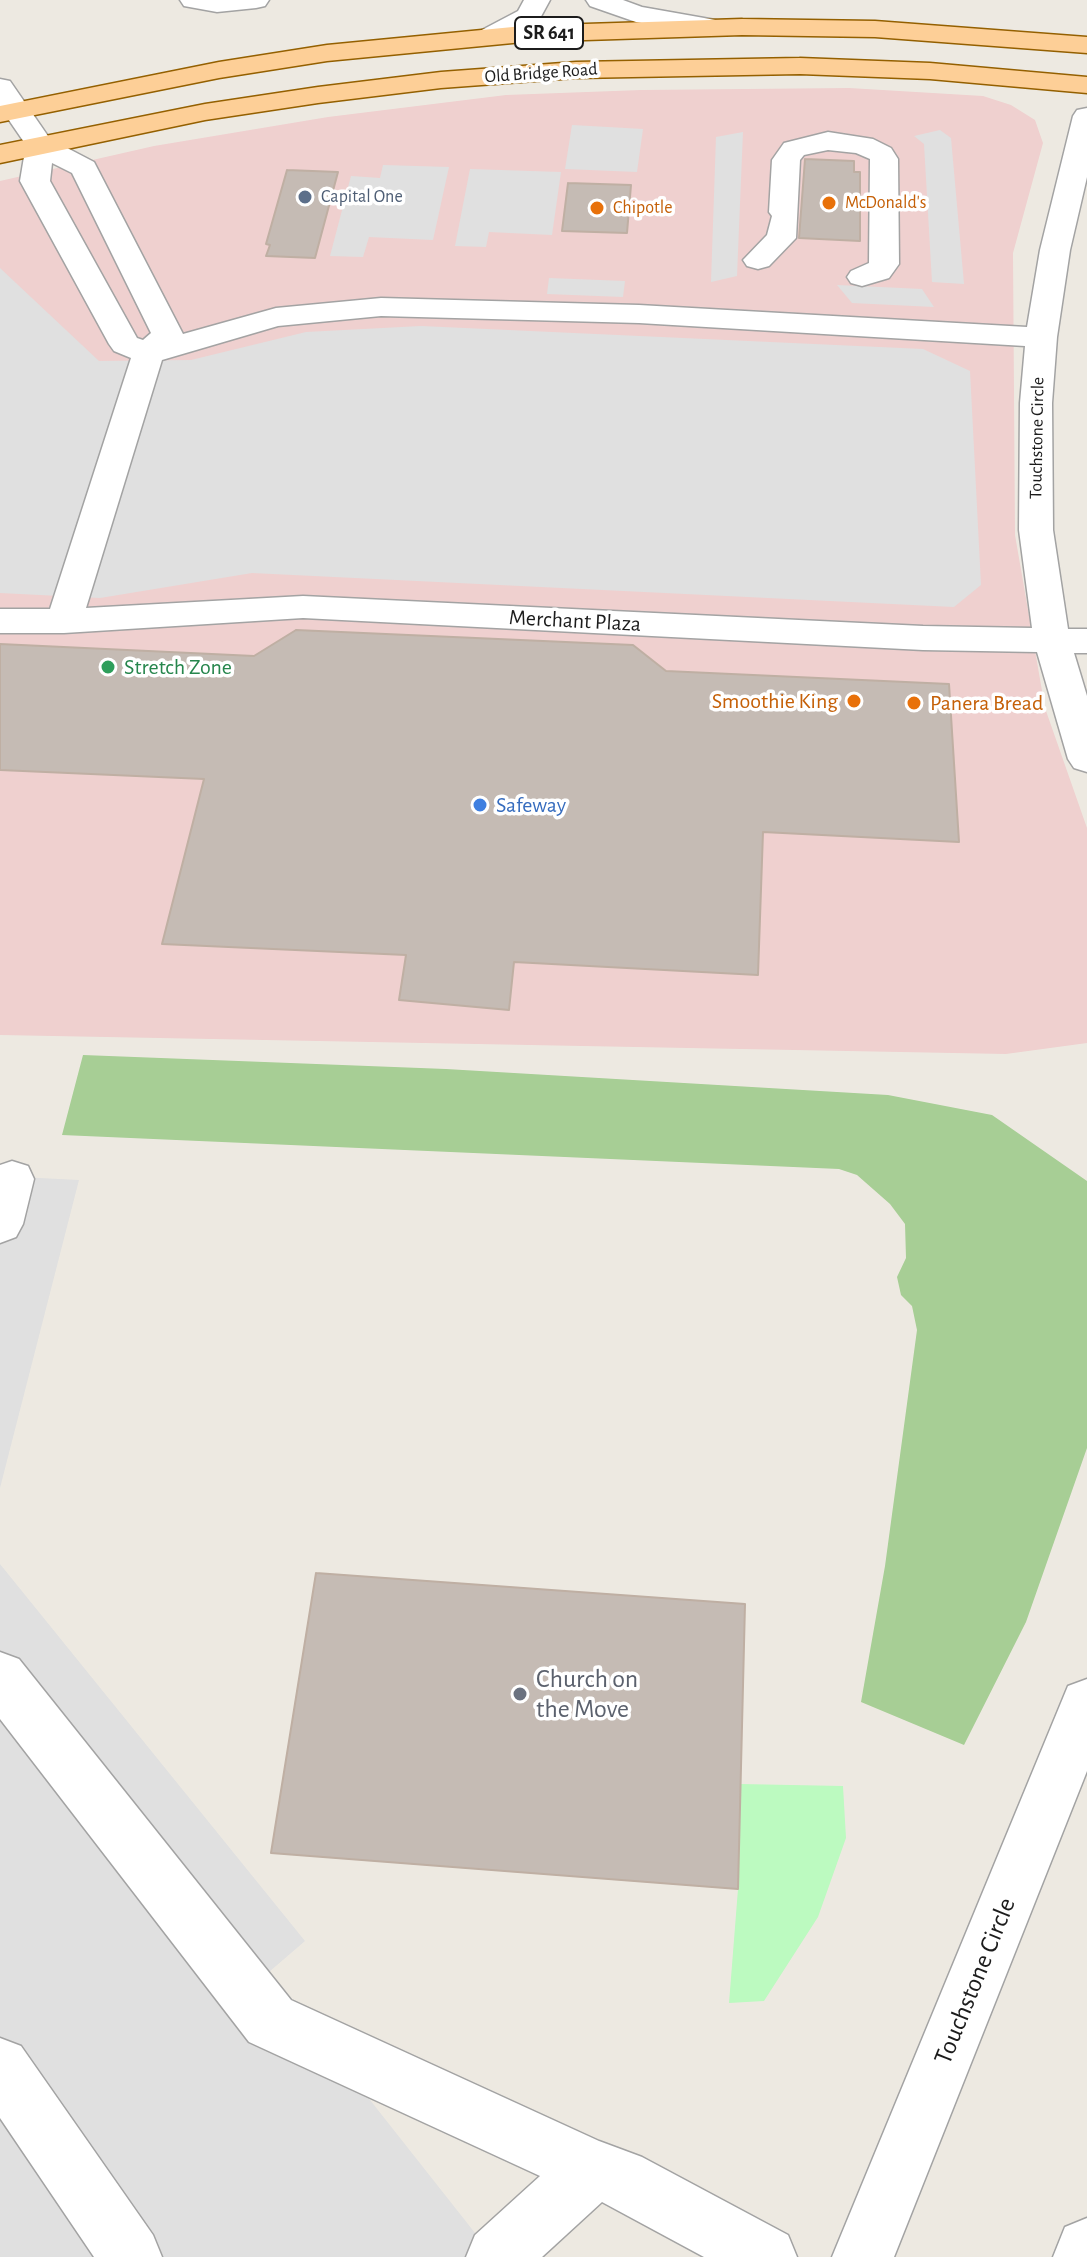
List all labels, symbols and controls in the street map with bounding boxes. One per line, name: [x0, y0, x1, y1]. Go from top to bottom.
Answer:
road number: SR 641: [515, 17, 583, 49]
street label: Old Bridge Road: [484, 58, 598, 88]
place label: Capital One: [321, 186, 403, 208]
marker: Capital One: [296, 188, 314, 206]
place label: McDonald's: [845, 192, 927, 214]
marker: McDonald's: [820, 194, 838, 212]
place label: Chipotle: [613, 197, 673, 219]
marker: Chipotle: [588, 199, 606, 217]
street label: Touchstone Circle: [1025, 377, 1049, 499]
street label: Merchant Plaza: [508, 604, 642, 638]
place label: Stretch Zone: [124, 654, 232, 680]
marker: Stretch Zone: [99, 658, 117, 676]
place label: Smoothie King: [712, 688, 838, 714]
place label: Panera Bread: [930, 690, 1043, 716]
marker: Smoothie King: [845, 692, 863, 710]
marker: Panera Bread: [905, 694, 923, 712]
place label: Safeway: [496, 792, 566, 818]
marker: Safeway: [471, 796, 489, 814]
place label: Church on the Move: [536, 1663, 638, 1724]
marker: Church on the Move: [511, 1685, 529, 1703]
street label: Touchstone Circle: [927, 1893, 1023, 2069]

